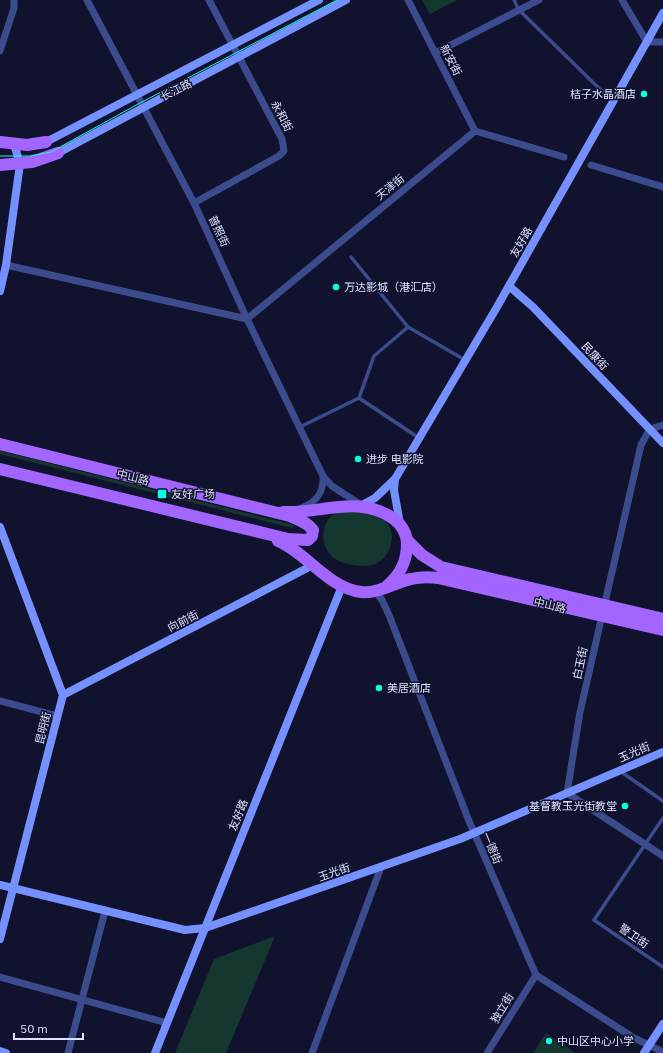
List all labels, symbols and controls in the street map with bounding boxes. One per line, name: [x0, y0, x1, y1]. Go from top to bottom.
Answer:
street label: 新安街: [437, 42, 465, 78]
street label: 长江路: [158, 76, 194, 104]
place label: 桔子水晶酒店: [570, 87, 636, 101]
marker: 桔子水晶酒店: [639, 89, 649, 99]
street label: 永和街: [268, 98, 296, 134]
street label: 天津街: [373, 171, 407, 203]
street label: 普照街: [206, 213, 232, 249]
street label: 友好路: [507, 224, 535, 260]
place label: 万达影城（港汇店）: [344, 280, 443, 294]
marker: 万达影城（港汇店）: [331, 282, 341, 292]
street label: 民康街: [579, 339, 611, 373]
place label: 进步 电影院: [366, 452, 424, 466]
marker: 进步 电影院: [353, 454, 363, 464]
street label: 中山路: [115, 466, 151, 488]
place label: 友好广场: [171, 487, 215, 501]
marker: 友好广场: [156, 488, 168, 500]
street label: 中山路: [532, 594, 568, 616]
street label: 向前街: [165, 607, 201, 635]
street label: 白玉街: [570, 645, 590, 681]
place label: 美居酒店: [387, 681, 431, 695]
marker: 美居酒店: [374, 683, 384, 693]
street label: 昆明街: [32, 710, 54, 746]
street label: 玉光街: [616, 739, 652, 765]
street label: 友好路: [225, 797, 251, 833]
place label: 基督教玉光街教堂: [529, 799, 617, 813]
marker: 基督教玉光街教堂: [620, 801, 630, 811]
street label: 一德街: [479, 830, 505, 866]
street label: 玉光街: [316, 860, 352, 884]
street label: 警卫街: [616, 921, 652, 951]
street label: 独立街: [487, 990, 517, 1026]
scale bar: [14, 1015, 83, 1041]
text: 50 m: [20, 1021, 48, 1036]
place label: 中山区中心小学: [557, 1034, 634, 1048]
marker: 中山区中心小学: [544, 1036, 554, 1046]

